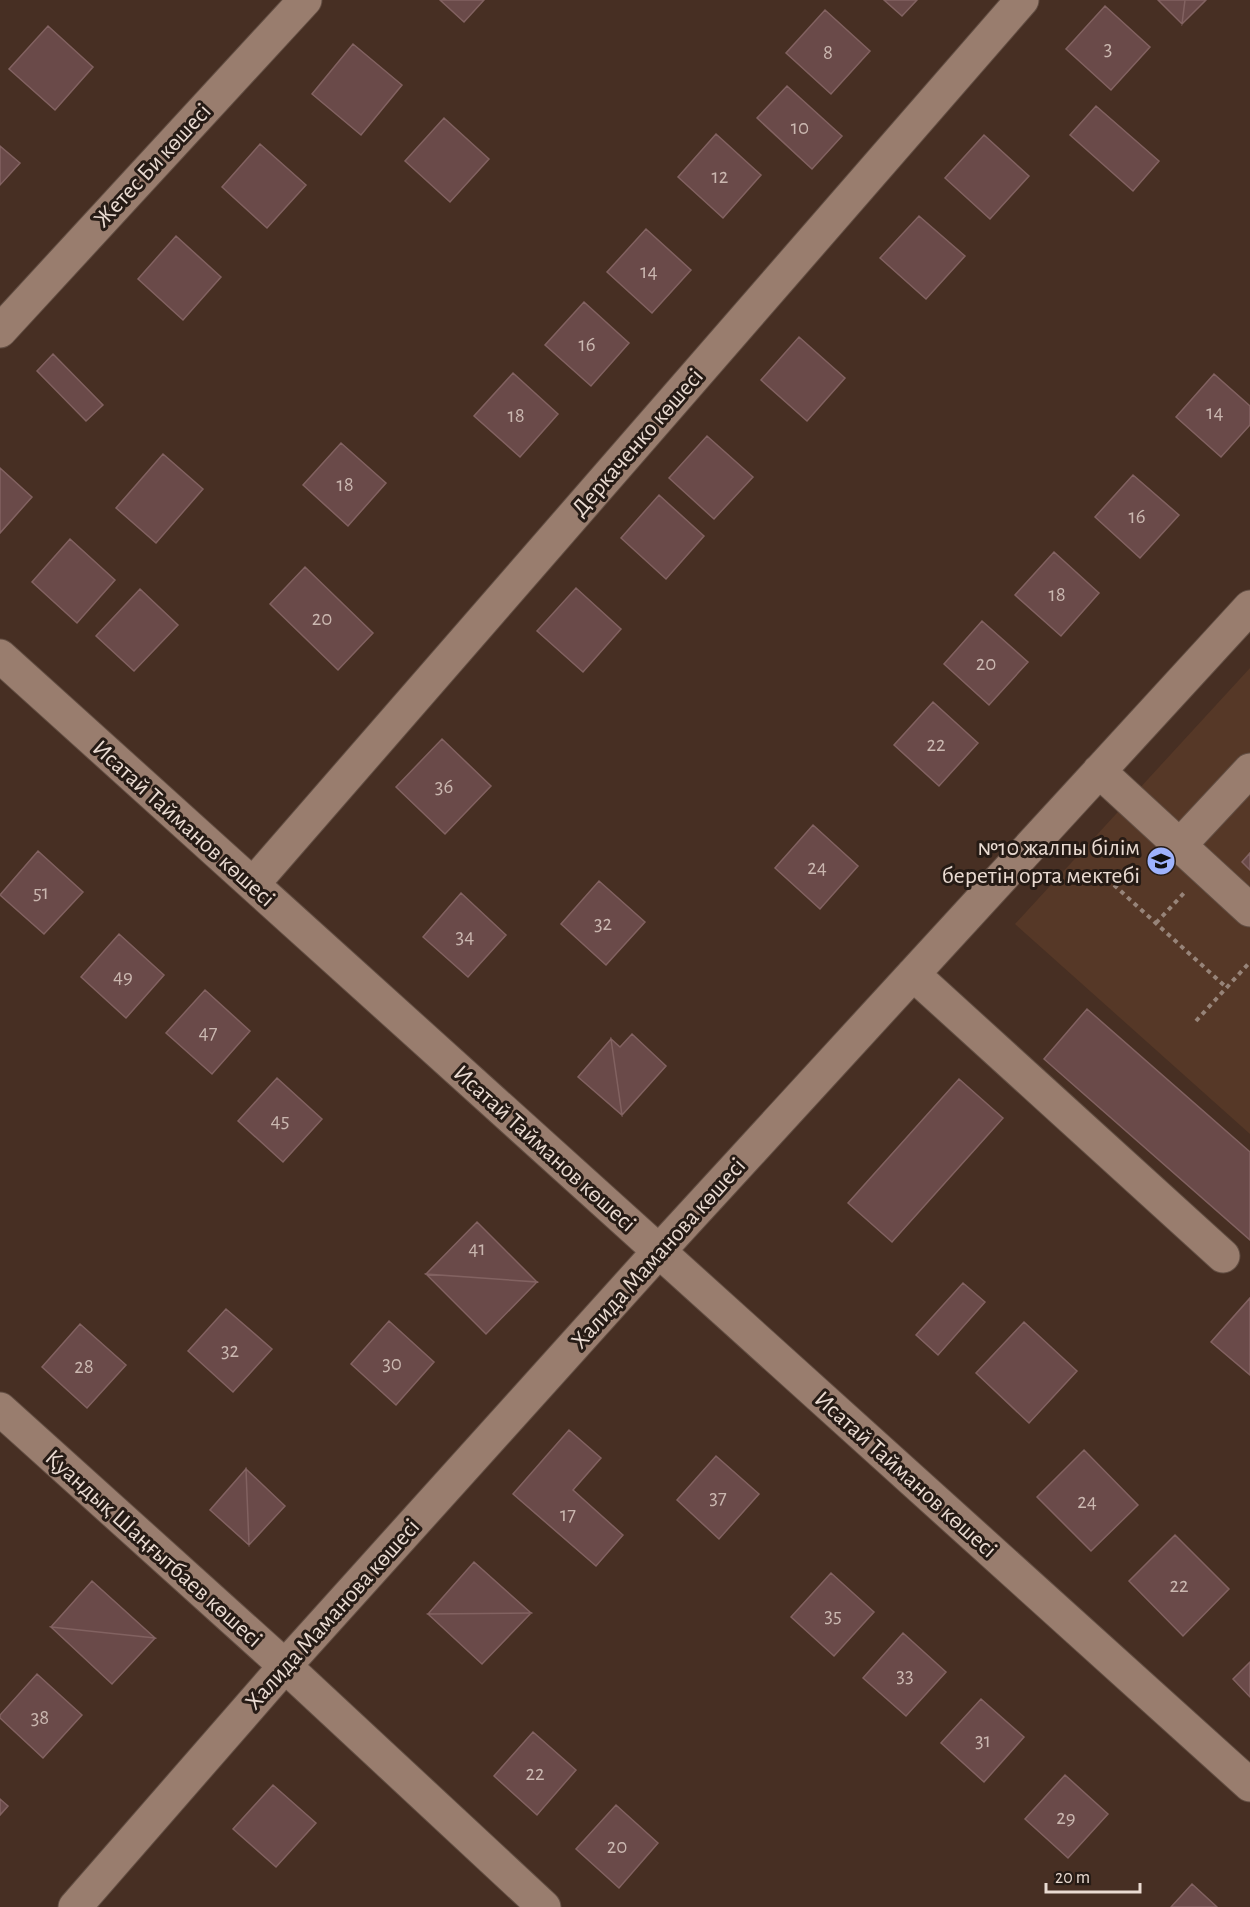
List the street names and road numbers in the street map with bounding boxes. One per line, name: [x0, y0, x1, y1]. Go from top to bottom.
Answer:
street label: Жетес Би көшесі: [90, 99, 216, 232]
street label: Деркаченко көшесі: [568, 364, 708, 521]
street label: Исатай Тайманов көшесі: [88, 736, 279, 912]
street label: Исатай Тайманов көшесі: [449, 1061, 640, 1237]
street label: Халида Маманова көшесі: [567, 1154, 750, 1354]
street label: Исатай Тайманов көшесі: [810, 1387, 1001, 1563]
street label: Қуандық Шаңғытбаев көшесі: [40, 1445, 266, 1652]
street label: Халида Маманова көшесі: [241, 1515, 424, 1715]

